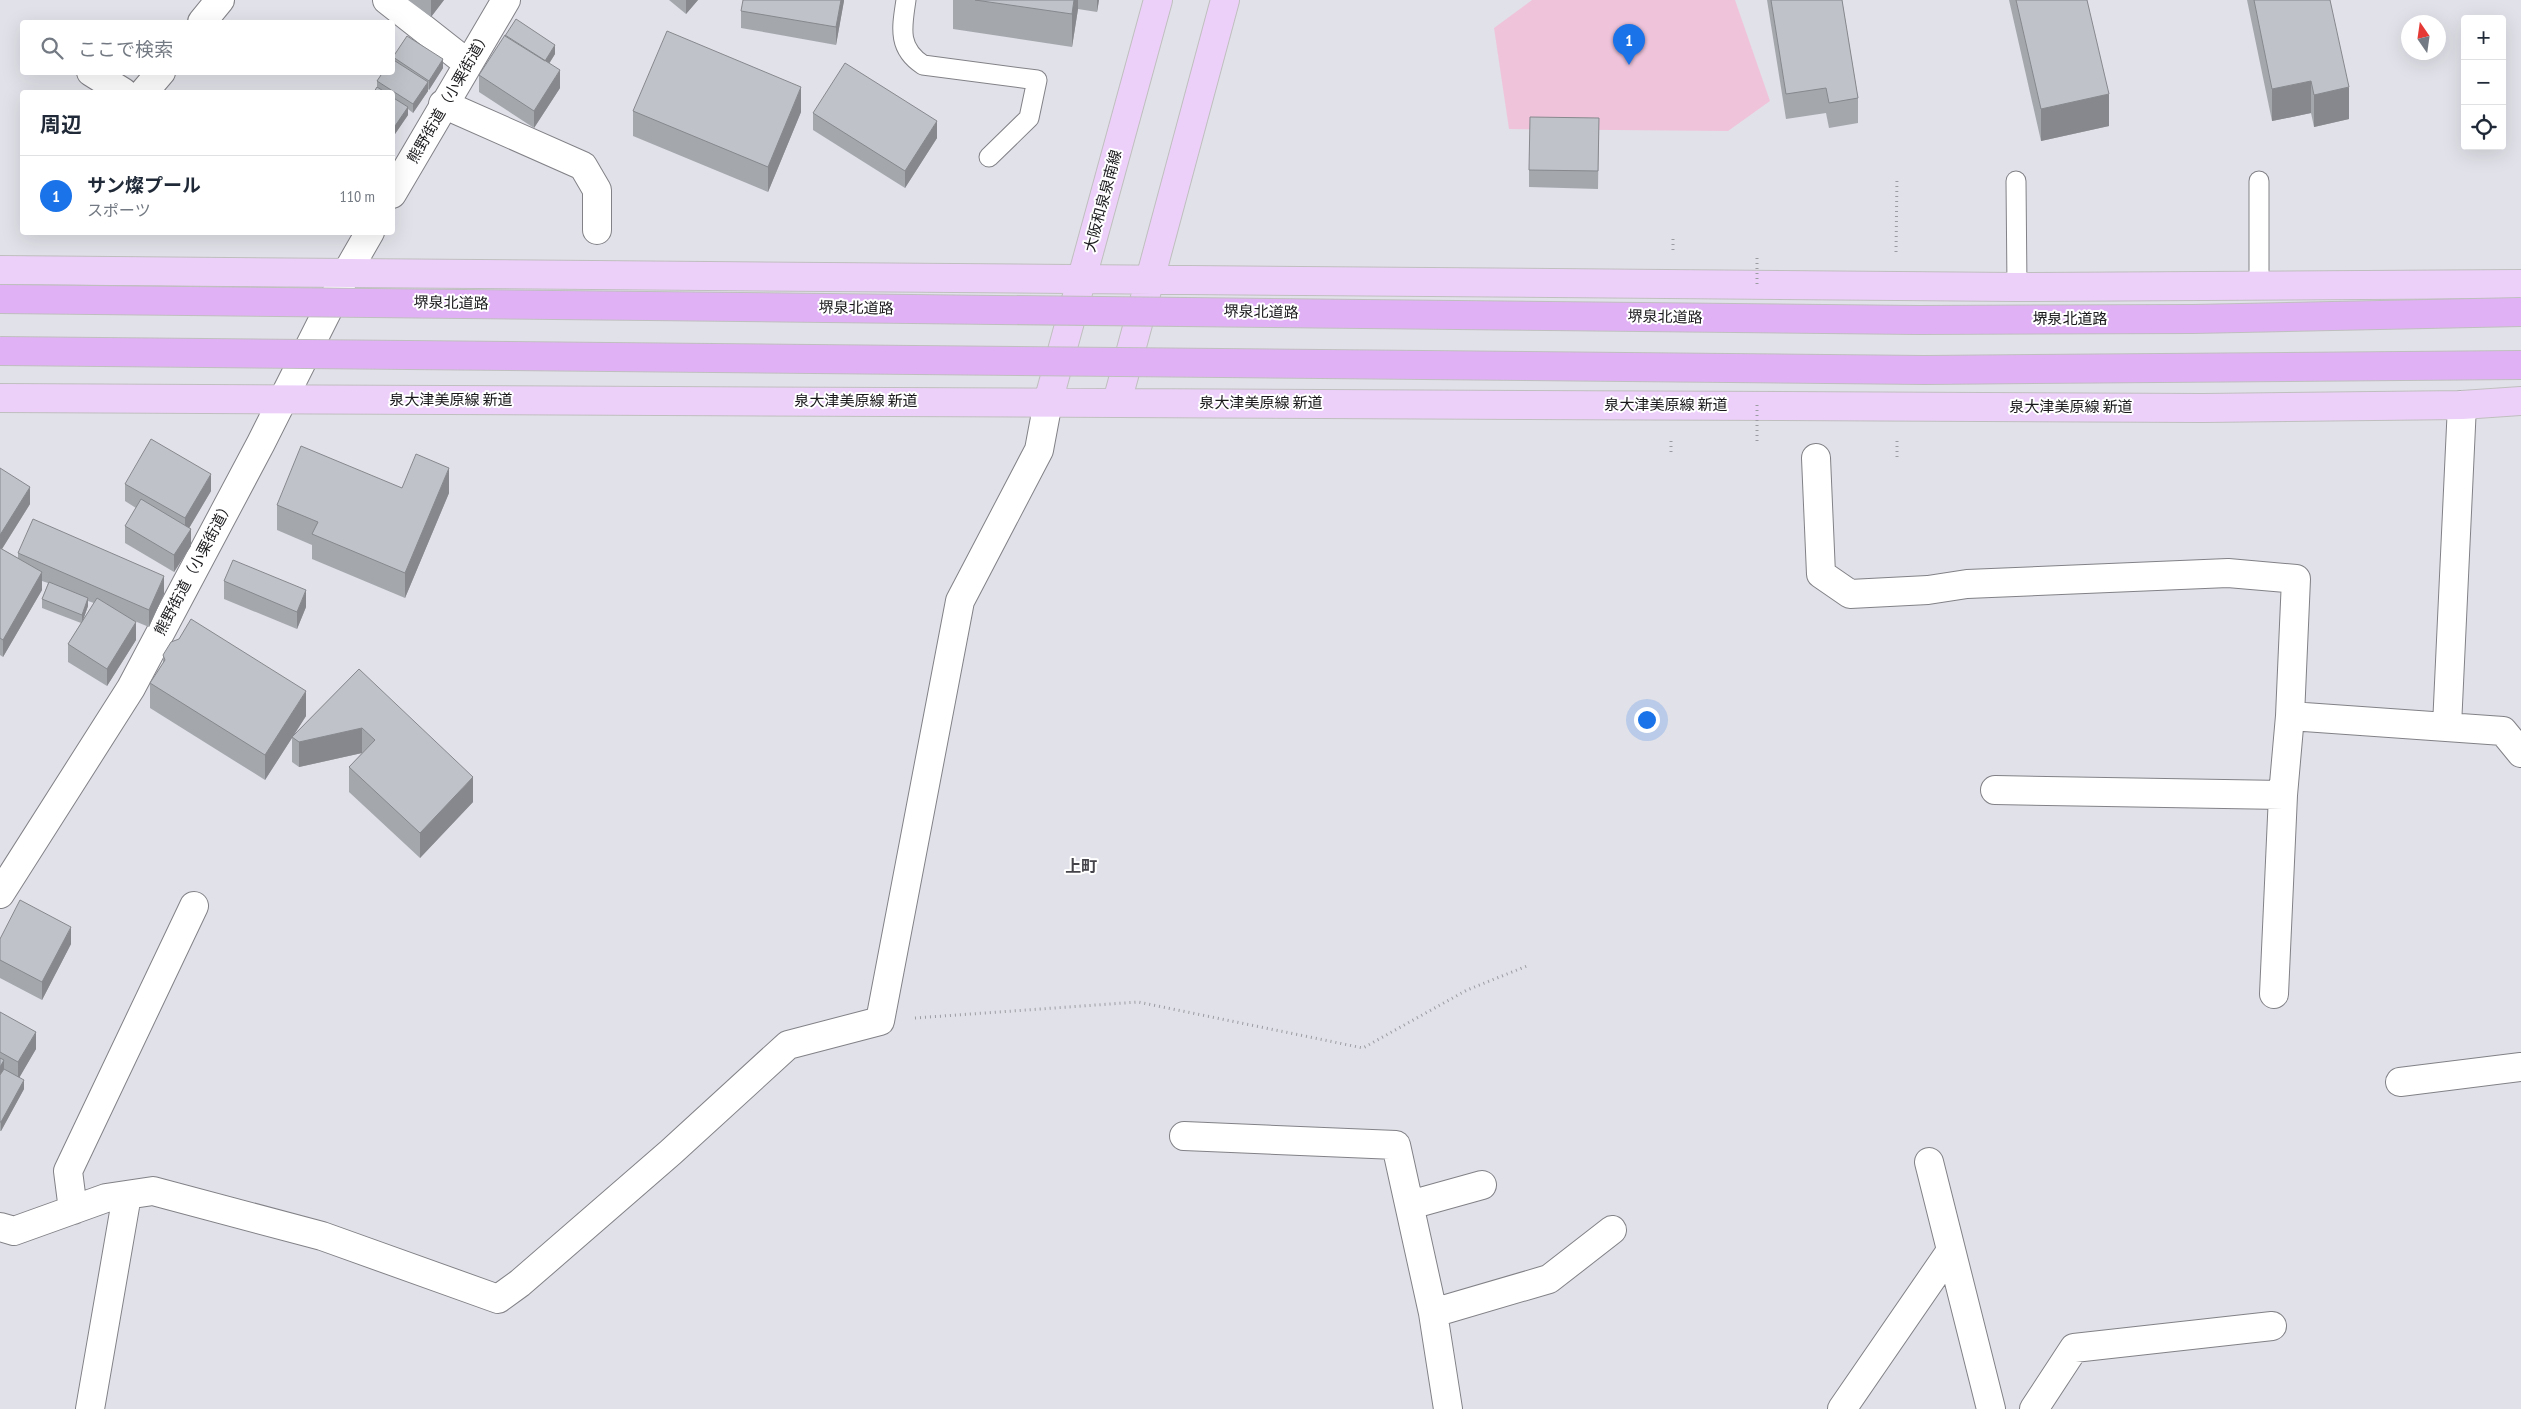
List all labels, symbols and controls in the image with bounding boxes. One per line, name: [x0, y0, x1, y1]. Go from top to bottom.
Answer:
north arrow: [2401, 15, 2446, 60]
map controls: [2461, 15, 2506, 150]
button: +: [2461, 15, 2506, 60]
search box: [20, 20, 395, 75]
pin: 1: [1613, 24, 1645, 65]
street label: 熊野街道（小栗街道）: [403, 27, 494, 166]
icon: search: [38, 34, 66, 62]
text: ここで検索: [78, 37, 173, 61]
button: −: [2461, 60, 2506, 105]
button: locate: [2461, 105, 2506, 150]
text: 周辺: [40, 111, 82, 138]
street label: 大阪和泉泉南線: [1080, 148, 1125, 254]
text: サン燦プール: [87, 173, 201, 197]
text: 1: [52, 186, 60, 206]
text: 110 m: [340, 186, 375, 206]
text: スポーツ: [87, 200, 151, 220]
street label: 堺泉北道路: [413, 292, 489, 313]
street label: 堺泉北道路: [818, 297, 894, 318]
street label: 堺泉北道路: [1223, 301, 1299, 322]
street label: 堺泉北道路: [1627, 306, 1703, 327]
street label: 堺泉北道路: [2032, 309, 2108, 328]
street label: 泉大津美原線 新道: [389, 390, 513, 409]
street label: 泉大津美原線 新道: [794, 391, 918, 410]
street label: 泉大津美原線 新道: [1199, 393, 1323, 412]
street label: 泉大津美原線 新道: [1604, 395, 1728, 414]
street label: 泉大津美原線 新道: [2009, 397, 2133, 416]
street label: 熊野街道（小栗街道）: [150, 497, 237, 638]
your location: [1634, 707, 1660, 733]
district label: 上町: [1065, 856, 1097, 876]

